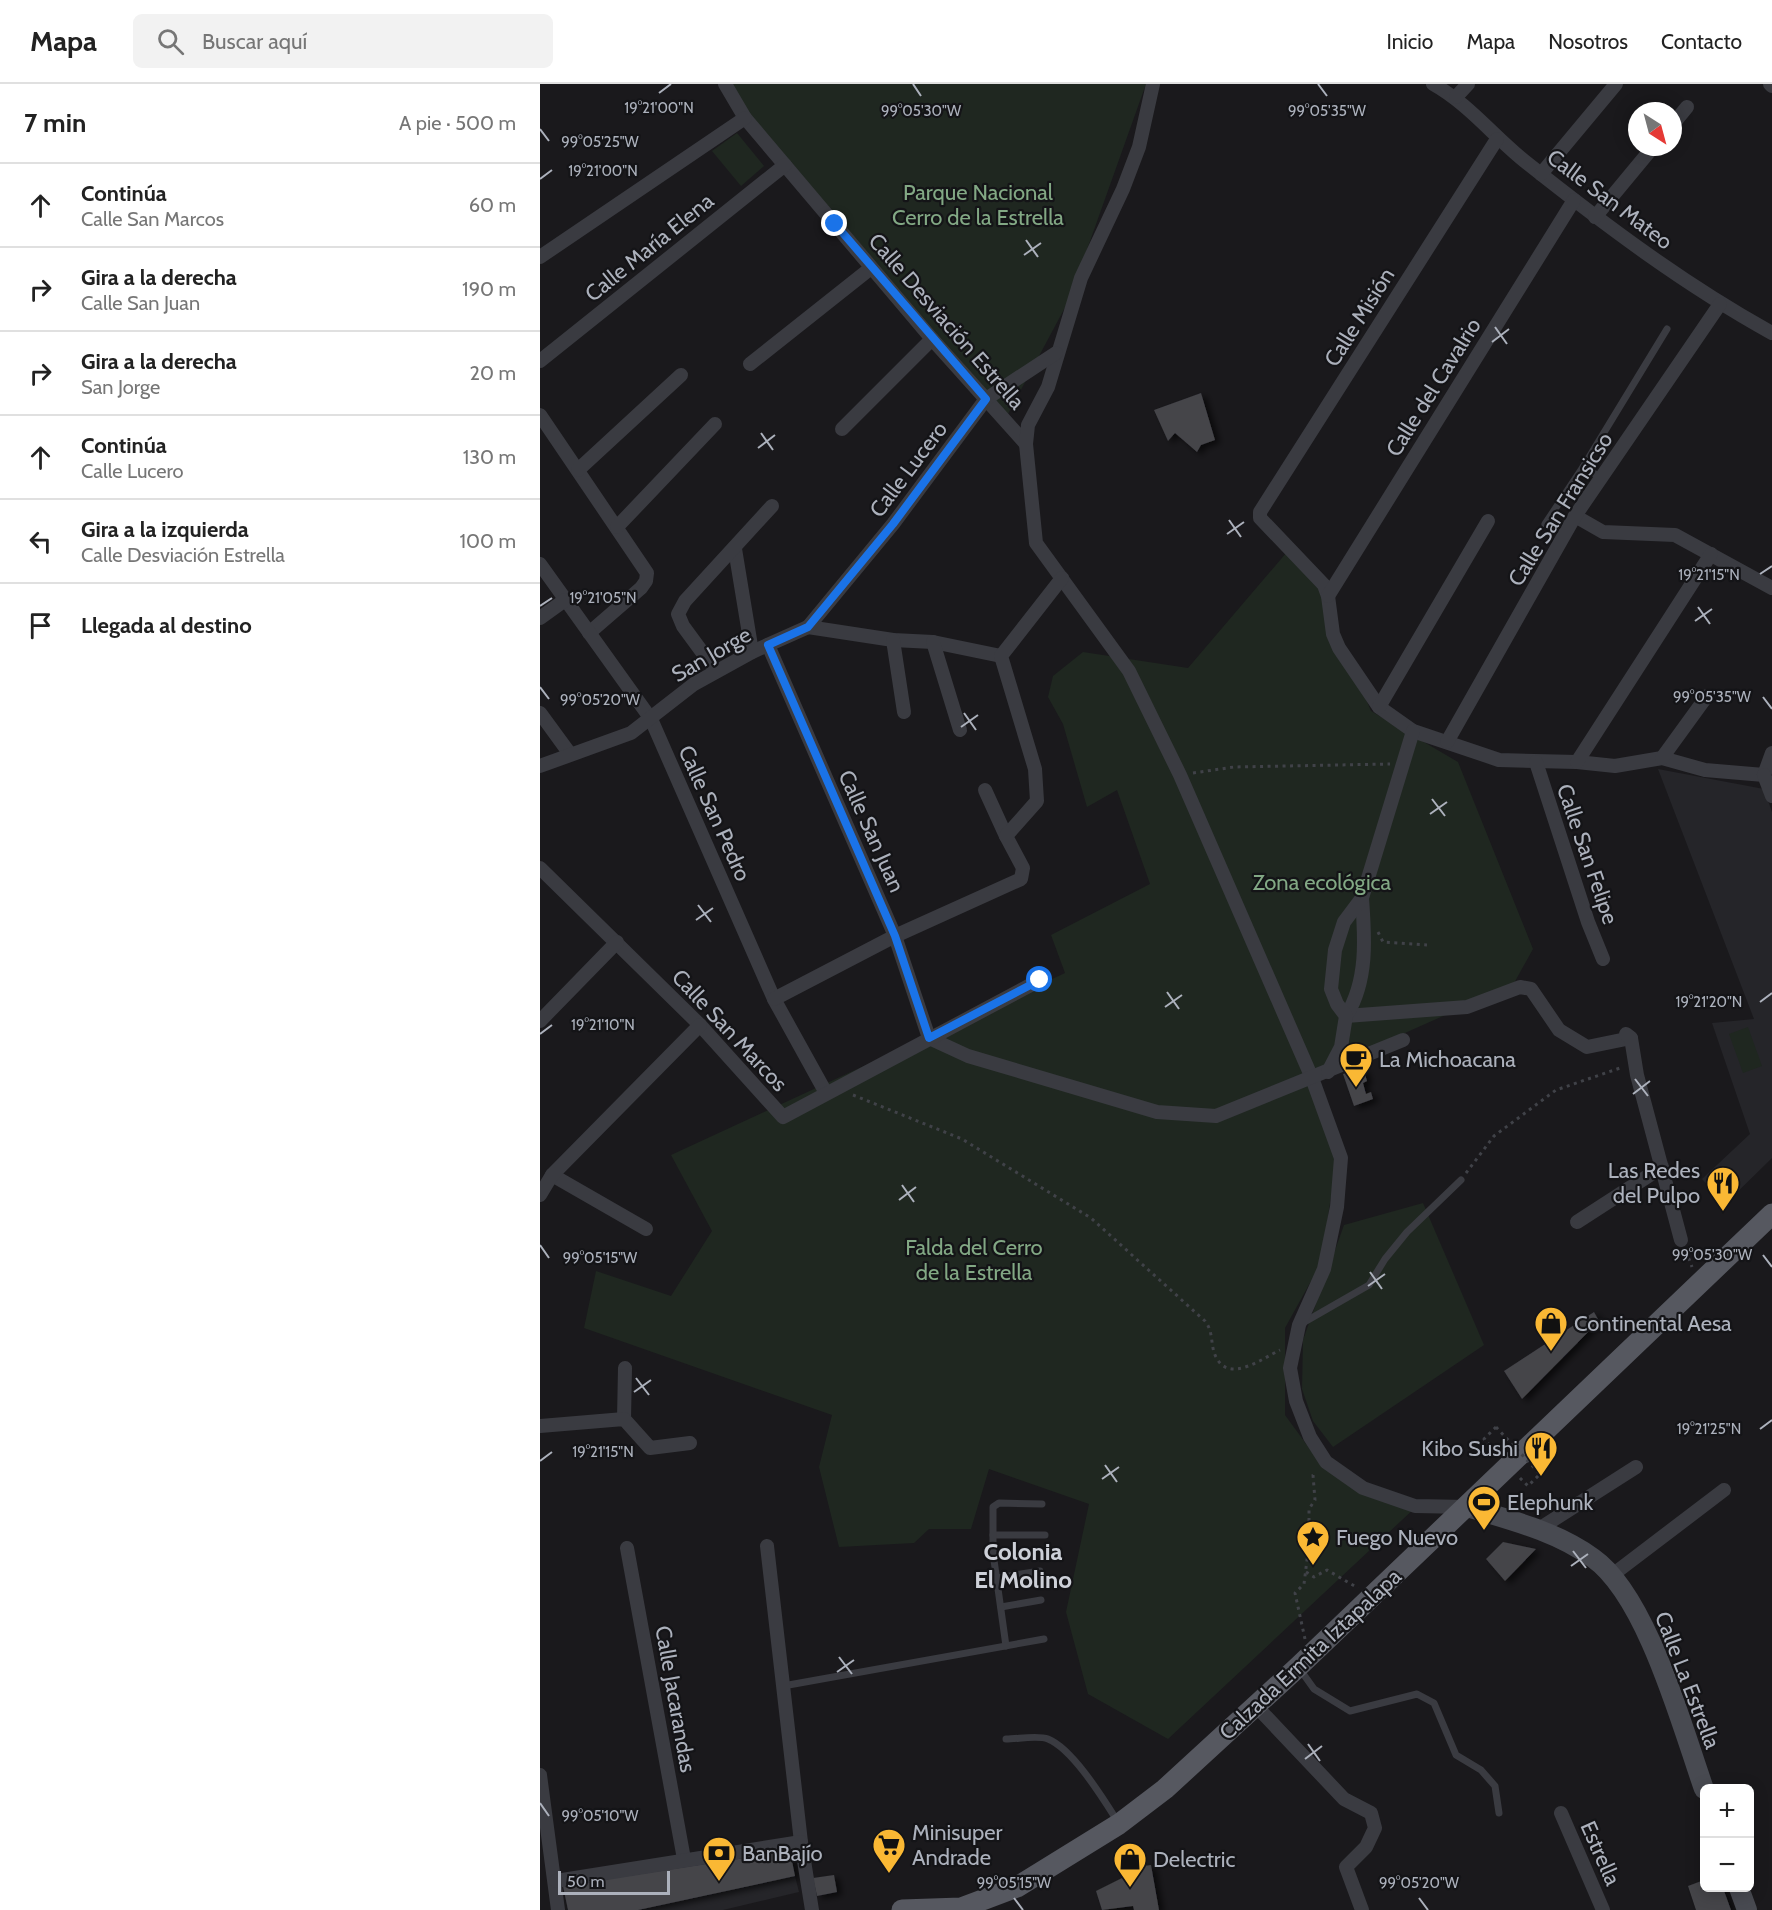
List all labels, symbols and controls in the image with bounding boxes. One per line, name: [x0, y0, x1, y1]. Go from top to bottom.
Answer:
search box: [133, 14, 553, 68]
text: Mapa: [30, 24, 97, 58]
icon: search: [154, 25, 187, 58]
text: Buscar aquí: [202, 28, 307, 55]
text: Inicio: [1386, 29, 1433, 54]
text: Mapa: [1466, 29, 1515, 54]
text: Nosotros: [1548, 29, 1628, 54]
text: Contacto: [1661, 29, 1742, 54]
text: 19°21'00"N: [624, 99, 694, 117]
text: 99°05'30"W: [881, 102, 962, 120]
text: 99°05'35"W: [1288, 102, 1367, 120]
north arrow: [1628, 102, 1682, 156]
text: 7 min: [24, 107, 86, 139]
text: A pie · 500 m: [399, 111, 516, 135]
text: 99°05'25"W: [561, 133, 640, 151]
street label: Calle San Mateo: [1542, 143, 1678, 255]
text: 19°21'00"N: [568, 162, 638, 180]
park label: Parque Nacional Cerro de la Estrella: [892, 179, 1064, 231]
text: Continúa: [81, 180, 167, 207]
street label: Calle María Elena: [580, 187, 719, 307]
icon: ahead: [24, 189, 57, 222]
text: 60 m: [469, 193, 516, 217]
text: Calle San Marcos: [81, 207, 224, 231]
route end: [821, 210, 847, 236]
street label: Calle Desviación Estrella: [863, 228, 1031, 415]
street label: Calle Misión: [1319, 263, 1400, 372]
text: Gira a la derecha: [81, 264, 237, 291]
icon: right: [24, 273, 57, 306]
text: 190 m: [462, 277, 516, 301]
text: Calle San Juan: [81, 291, 200, 315]
street label: Calle del Cavalrio: [1380, 313, 1487, 461]
text: Gira a la derecha: [81, 348, 237, 375]
icon: right: [24, 357, 57, 390]
text: 20 m: [470, 361, 516, 385]
text: San Jorge: [81, 375, 160, 399]
street label: Calle Lucero: [864, 416, 953, 522]
street label: Calle San Fransicso: [1502, 427, 1619, 591]
text: Continúa: [81, 432, 167, 459]
icon: ahead: [24, 441, 57, 474]
text: 130 m: [463, 445, 516, 469]
text: Calle Lucero: [81, 459, 184, 483]
text: Gira a la izquierda: [81, 516, 249, 543]
icon: left: [24, 525, 57, 558]
text: 100 m: [460, 529, 516, 553]
text: Calle Desviación Estrella: [81, 543, 285, 567]
text: 19°21'15"N: [1678, 566, 1740, 584]
text: 19°21'05"N: [569, 589, 637, 607]
icon: arrive: [24, 609, 57, 642]
text: Llegada al destino: [81, 612, 252, 639]
street label: San Jorge: [667, 621, 756, 688]
text: 99°05'35"W: [1673, 688, 1752, 706]
text: 99°05'20"W: [560, 691, 641, 709]
street label: Calle San Pedro: [673, 741, 757, 885]
street label: Calle San Juan: [833, 766, 911, 897]
street label: Calle San Felipe: [1551, 781, 1624, 928]
park label: Zona ecológica: [1253, 869, 1392, 896]
street label: Calle San Marcos: [666, 964, 793, 1097]
route start: [1026, 966, 1052, 992]
text: 19°21'20"N: [1676, 993, 1742, 1011]
text: 19°21'10"N: [571, 1016, 635, 1034]
cafe icon: La Michoacana: [1338, 1041, 1374, 1088]
place label: La Michoacana: [1379, 1046, 1516, 1073]
place label: Las Redes del Pulpo: [1608, 1157, 1700, 1209]
restaurant icon: Las Redes del Pulpo: [1705, 1165, 1741, 1212]
park label: Falda del Cerro de la Estrella: [905, 1234, 1043, 1286]
text: 99°05'30"W: [1672, 1246, 1753, 1264]
text: 99°05'15"W: [563, 1249, 638, 1267]
shop icon: Continental Aesa: [1533, 1305, 1569, 1352]
place label: Continental Aesa: [1574, 1310, 1732, 1337]
text: 19°21'25"N: [1677, 1420, 1741, 1438]
restaurant icon: Kibo Sushi: [1523, 1430, 1559, 1477]
place label: Kibo Sushi: [1421, 1435, 1518, 1462]
text: 19°21'15"N: [572, 1443, 634, 1461]
sports icon: Elephunk: [1466, 1484, 1502, 1531]
place label: Elephunk: [1507, 1489, 1594, 1516]
place icon: Fuego Nuevo: [1295, 1519, 1331, 1566]
place label: Fuego Nuevo: [1336, 1524, 1458, 1551]
district label: Colonia El Molino: [974, 1537, 1072, 1594]
street label: Calzada Ermita Iztapalapa: [1214, 1563, 1407, 1746]
street label: Calle La Estrella: [1649, 1608, 1726, 1753]
street label: Calle Jacarandas: [649, 1624, 702, 1775]
map controls: [1700, 1784, 1754, 1892]
button: +: [1700, 1784, 1754, 1838]
text: 99°05'10"W: [562, 1807, 639, 1825]
street label: Estrella: [1574, 1817, 1627, 1890]
place label: Minisuper Andrade: [912, 1819, 1002, 1871]
supermarket icon: Minisuper Andrade: [871, 1827, 907, 1874]
bank icon: BanBajío: [701, 1835, 737, 1882]
button: −: [1700, 1838, 1754, 1892]
place label: BanBajío: [742, 1840, 823, 1867]
shop icon: Delectric: [1112, 1841, 1148, 1888]
place label: Delectric: [1153, 1846, 1235, 1873]
scale bar: [558, 1868, 670, 1896]
text: 50 m: [567, 1872, 604, 1891]
text: 99°05'15"W: [977, 1874, 1052, 1892]
text: 99°05'20"W: [1379, 1874, 1460, 1892]

